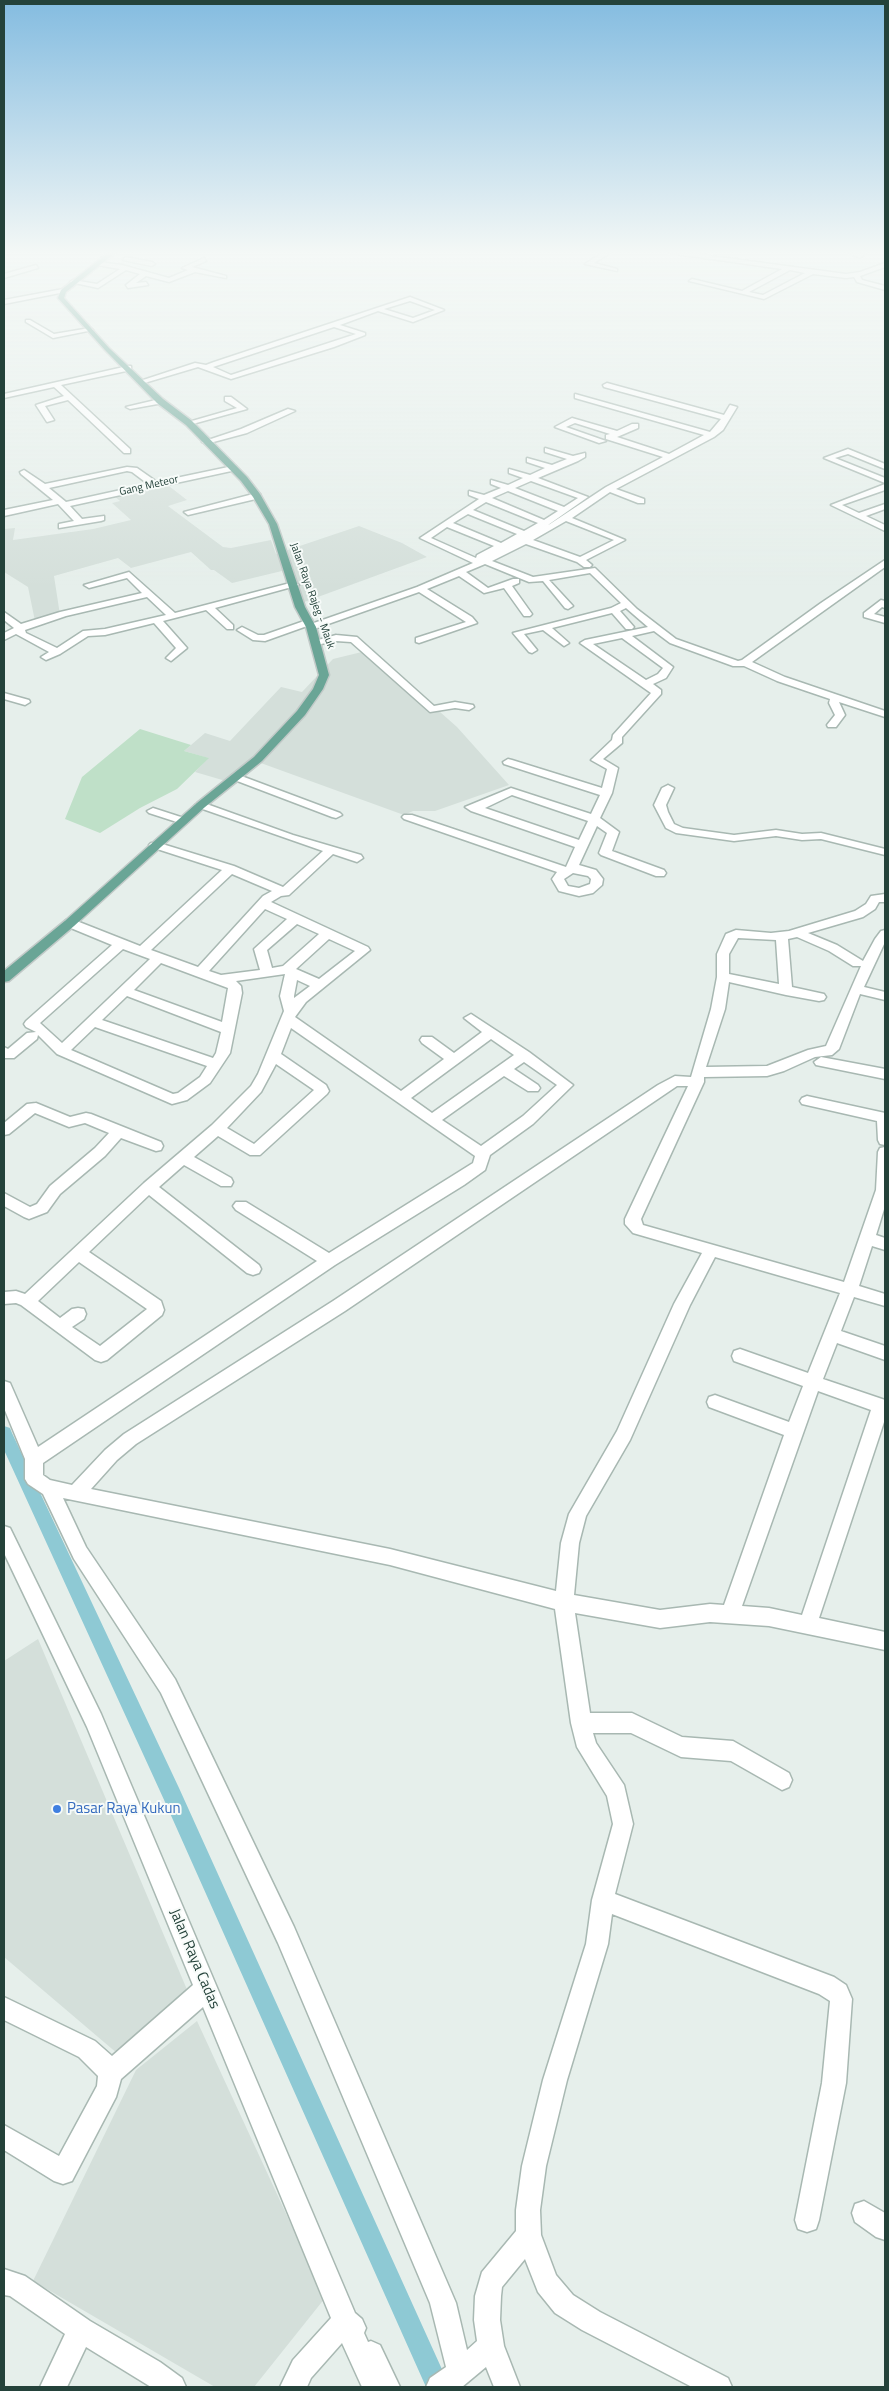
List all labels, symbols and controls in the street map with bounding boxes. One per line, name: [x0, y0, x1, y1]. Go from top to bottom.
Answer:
street label: Gang Meteor: [118, 473, 180, 499]
street label: Jalan Raya Rajeg - Mauk: [287, 541, 337, 651]
place label: Pasar Raya Kukun: [67, 1800, 180, 1818]
marker: Pasar Raya Kukun: [51, 1803, 63, 1815]
street label: Jalan Raya Cadas: [165, 1906, 223, 2012]

